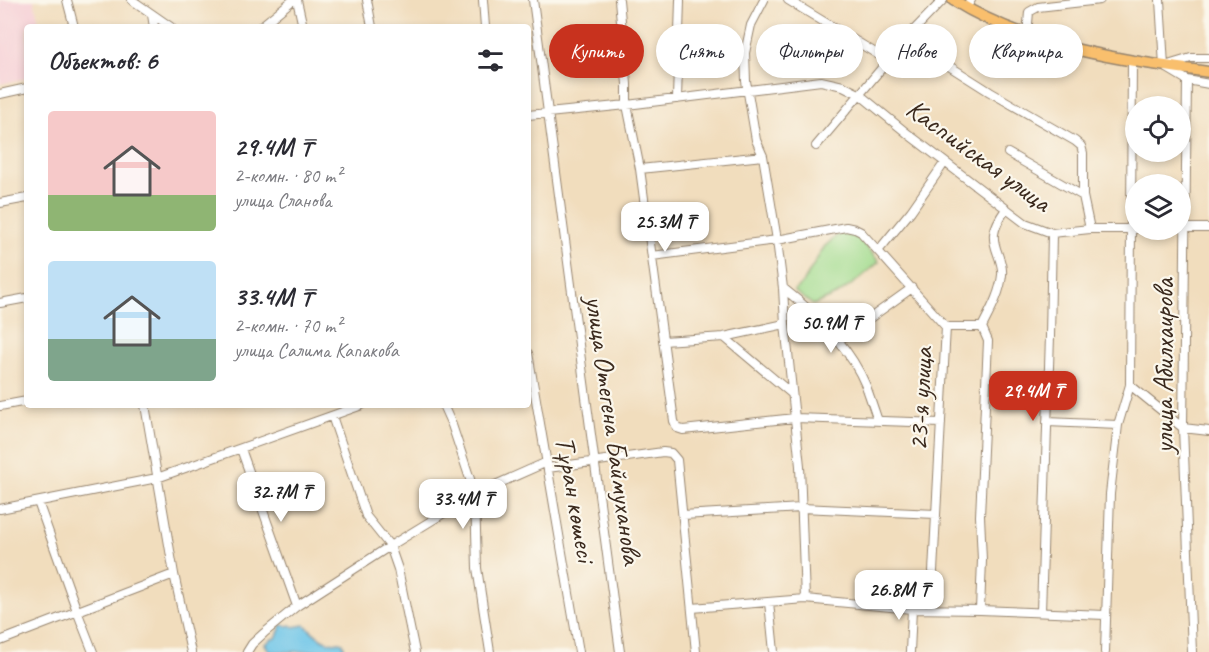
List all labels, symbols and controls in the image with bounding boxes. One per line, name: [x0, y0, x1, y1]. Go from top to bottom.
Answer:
chip: Купить: [549, 24, 644, 78]
chip: Снять: [656, 24, 744, 78]
chip: Фильтры: [756, 24, 863, 78]
chip: Новое: [875, 24, 957, 78]
chip: Квартира: [969, 24, 1083, 78]
text: Объектов: 6: [48, 44, 157, 77]
icon: filters: [474, 44, 507, 77]
street label: Каспийская улица: [900, 91, 1060, 220]
map controls: [1125, 96, 1191, 240]
button: locate: [1125, 96, 1191, 162]
text: 29.4M ₸: [234, 130, 312, 163]
icon: home: [96, 135, 168, 207]
text: 2-комн. · 80 m²: [234, 163, 342, 188]
button: layers: [1125, 174, 1191, 240]
text: улица Сланова: [234, 188, 331, 213]
pin: 25.3M ₸: [610, 202, 720, 253]
text: 25.3M ₸: [635, 209, 695, 234]
street label: улица Абилхаирова: [1146, 277, 1181, 455]
text: 33.4M ₸: [234, 280, 312, 313]
icon: home: [96, 285, 168, 357]
street label: улица Отегена Баймуханова: [578, 291, 650, 568]
pin: 50.9M ₸: [776, 303, 886, 354]
text: 50.9M ₸: [801, 310, 861, 335]
text: 2-комн. · 70 m²: [234, 313, 342, 338]
text: улица Салима Капакова: [234, 338, 398, 363]
street label: 23-я улица: [900, 345, 940, 452]
pin: 29.4M ₸: [978, 371, 1088, 422]
text: 29.4M ₸: [1003, 378, 1063, 403]
street label: Тұран көшесі: [548, 433, 605, 568]
pin: 32.7M ₸: [226, 472, 336, 523]
text: 32.7M ₸: [251, 479, 311, 504]
pin: 33.4M ₸: [408, 479, 518, 530]
text: 33.4M ₸: [433, 486, 493, 511]
pin: 26.8M ₸: [844, 570, 954, 621]
text: 26.8M ₸: [869, 577, 929, 602]

